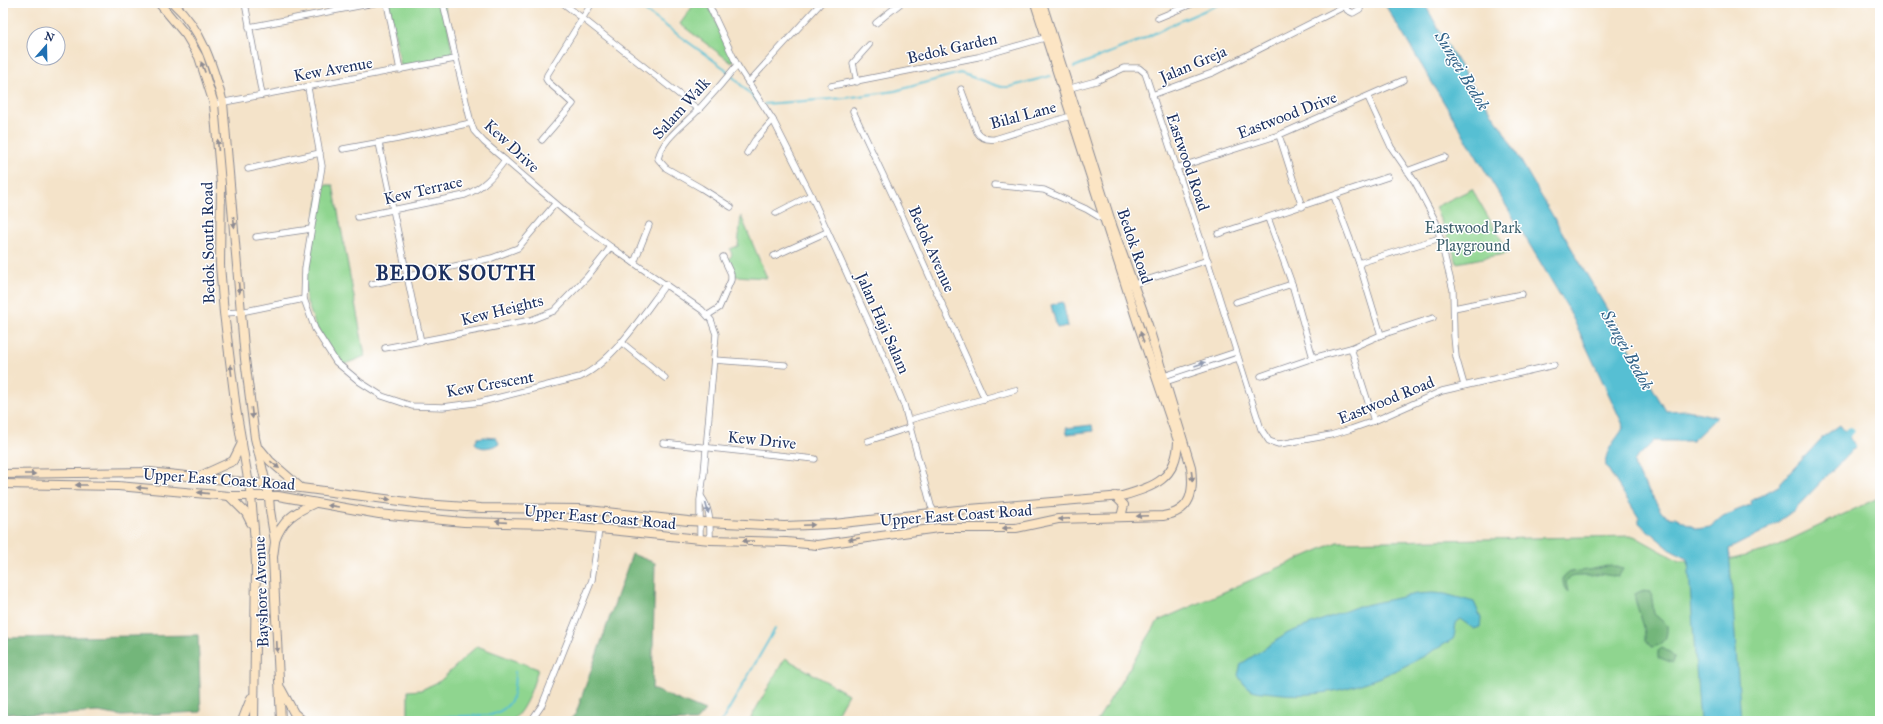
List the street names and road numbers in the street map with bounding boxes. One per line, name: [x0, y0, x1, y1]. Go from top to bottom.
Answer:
street label: Bedok Garden: [905, 28, 999, 68]
street label: Jalan Greja: [1155, 41, 1230, 88]
street label: Kew Avenue: [292, 53, 374, 85]
street label: Salam Walk: [648, 73, 714, 143]
street label: Eastwood Drive: [1235, 87, 1340, 143]
street label: Bilal Lane: [988, 97, 1058, 133]
street label: Eastwood Road: [1162, 111, 1214, 213]
street label: Kew Drive: [480, 116, 544, 177]
street label: Kew Terrace: [382, 172, 465, 208]
street label: Bedok South Road: [197, 182, 219, 304]
street label: Bedok Avenue: [905, 203, 960, 295]
street label: Bedok Road: [1113, 206, 1157, 286]
street label: Jalan Haji Salam: [850, 268, 914, 378]
street label: Kew Heights: [459, 291, 546, 330]
street label: Kew Crescent: [445, 367, 536, 401]
street label: Eastwood Road: [1335, 372, 1437, 428]
street label: Kew Drive: [727, 427, 798, 453]
street label: Upper East Coast Road: [142, 464, 296, 494]
street label: Upper East Coast Road: [879, 500, 1033, 530]
street label: Upper East Coast Road: [523, 501, 677, 533]
street label: Bayshore Avenue: [250, 536, 272, 648]

